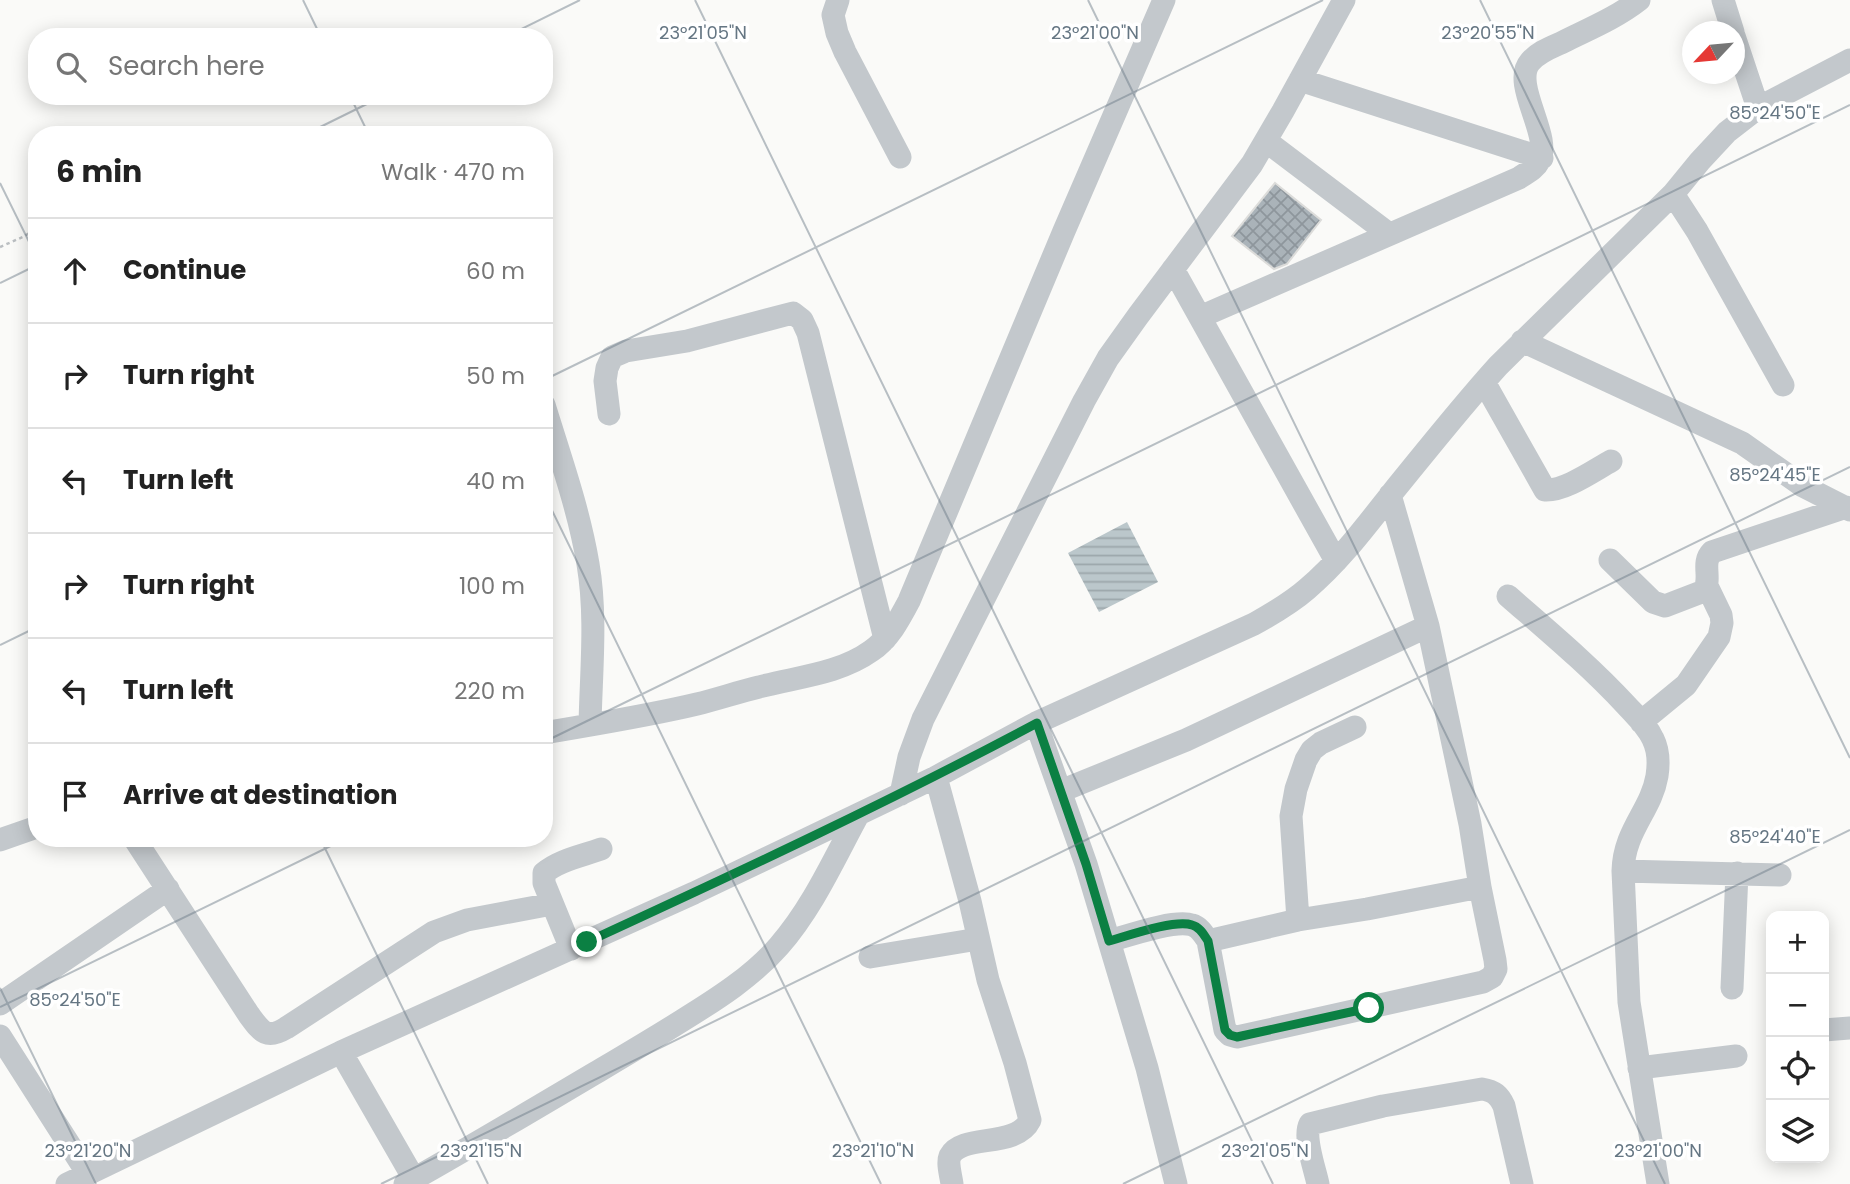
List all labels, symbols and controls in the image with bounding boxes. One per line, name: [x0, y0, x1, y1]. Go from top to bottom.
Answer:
text: 23°21'05"N: [659, 20, 747, 45]
text: 23°21'00"N: [1051, 20, 1139, 45]
text: 23°20'55"N: [1441, 20, 1535, 45]
north arrow: [1682, 21, 1745, 84]
search box: [28, 28, 553, 105]
icon: search: [52, 48, 90, 86]
text: Search here: [108, 48, 265, 84]
text: 85°24'50"E: [1729, 100, 1821, 125]
text: 6 min: [56, 150, 142, 193]
text: Walk · 470 m: [381, 156, 525, 188]
icon: ahead: [56, 252, 94, 290]
text: Continue: [123, 252, 246, 288]
text: 60 m: [466, 255, 525, 287]
icon: right: [56, 357, 94, 395]
text: Turn right: [123, 357, 255, 393]
text: 50 m: [466, 360, 525, 392]
icon: left: [56, 462, 94, 500]
text: Turn left: [123, 462, 234, 498]
text: 85°24'45"E: [1729, 462, 1821, 487]
text: 40 m: [466, 465, 525, 497]
icon: right: [56, 567, 94, 605]
text: Turn right: [123, 567, 255, 603]
text: 100 m: [459, 570, 525, 602]
icon: left: [56, 672, 94, 710]
text: Turn left: [123, 672, 234, 708]
text: 220 m: [454, 675, 525, 707]
icon: arrive: [56, 777, 94, 815]
text: Arrive at destination: [123, 777, 398, 813]
text: 85°24'40"E: [1729, 824, 1821, 849]
map controls: [1766, 911, 1829, 1163]
button: +: [1766, 911, 1829, 974]
route end: [571, 926, 602, 957]
button: −: [1766, 974, 1829, 1037]
text: 85°24'50"E: [29, 987, 121, 1012]
route start: [1353, 992, 1384, 1023]
button: locate: [1766, 1037, 1829, 1100]
button: layers: [1766, 1100, 1829, 1163]
text: 23°21'20"N: [45, 1138, 131, 1163]
text: 23°21'15"N: [440, 1138, 522, 1163]
text: 23°21'10"N: [832, 1138, 914, 1163]
text: 23°21'05"N: [1221, 1138, 1309, 1163]
text: 23°21'00"N: [1614, 1138, 1702, 1163]

